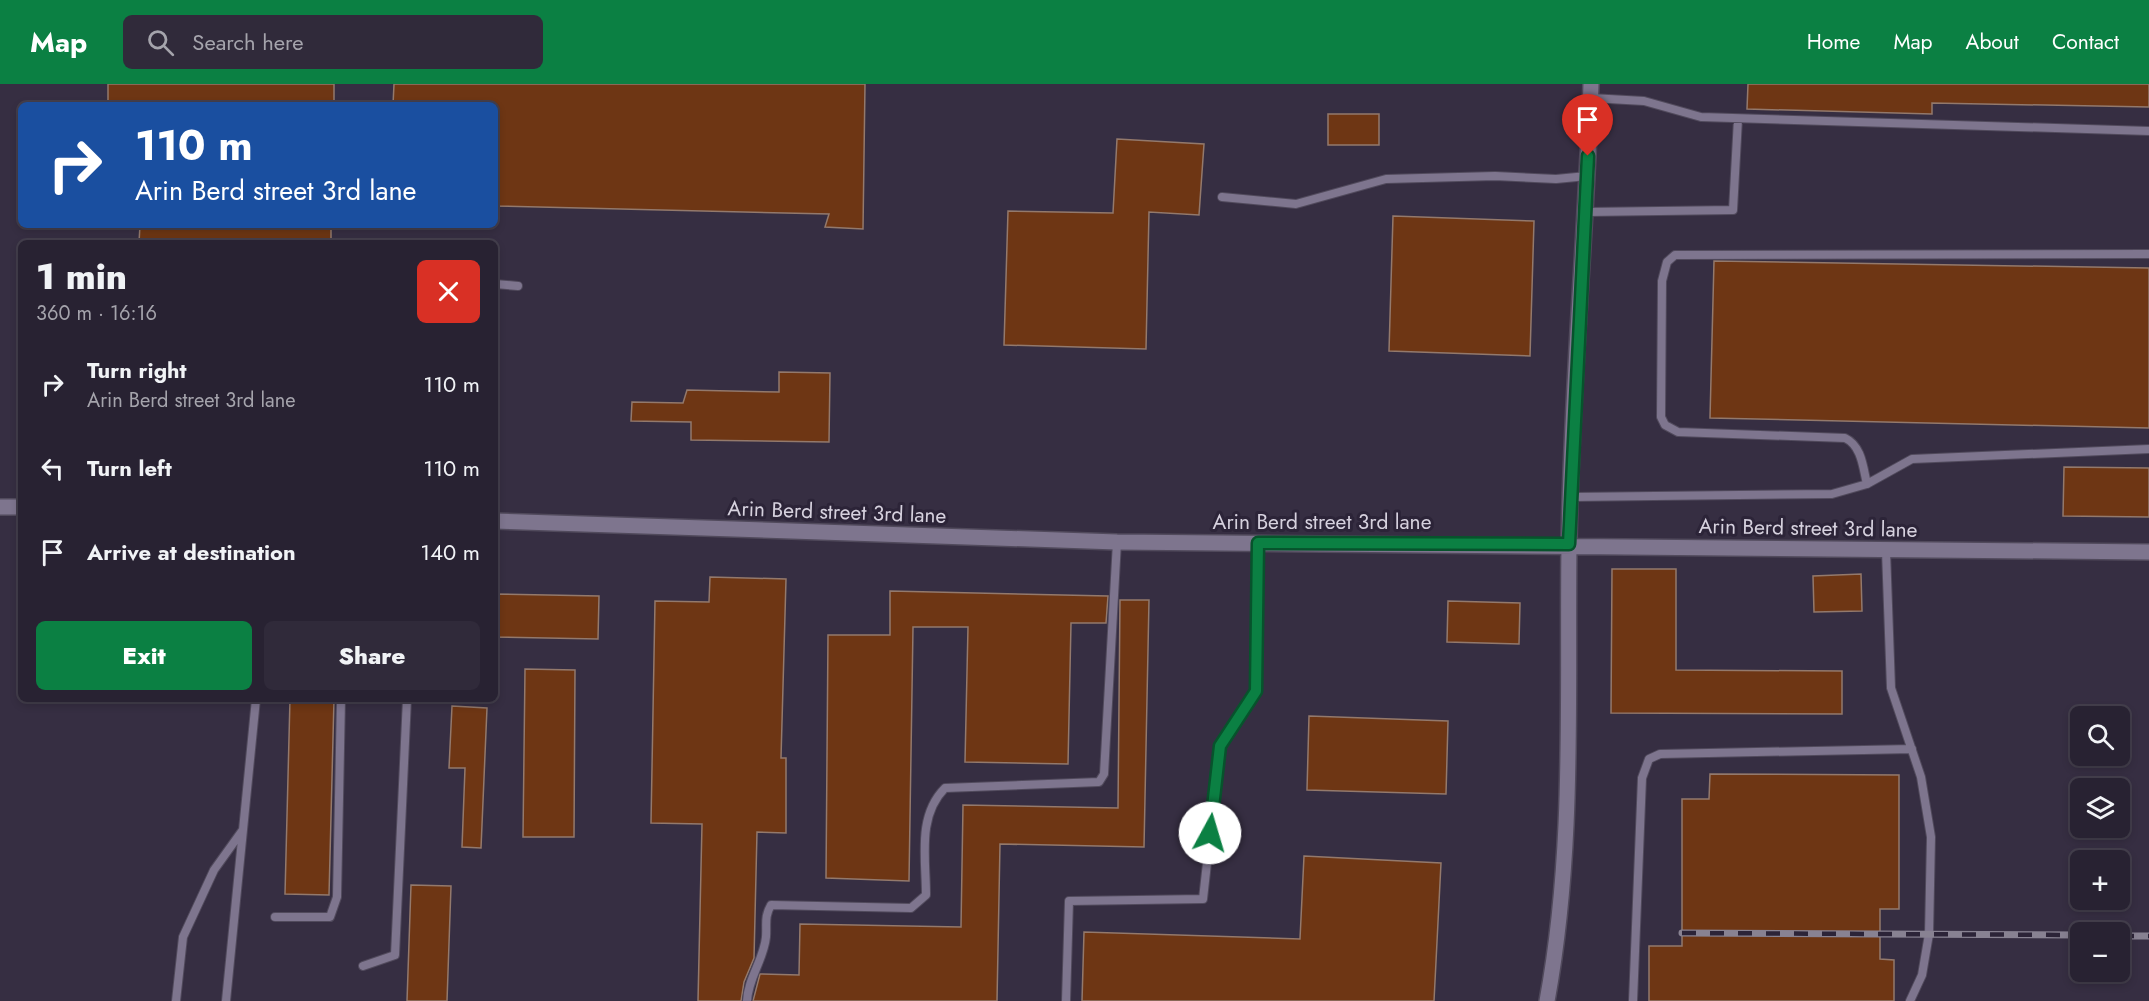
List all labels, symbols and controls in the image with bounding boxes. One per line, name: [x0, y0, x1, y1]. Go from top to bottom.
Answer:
search box: [123, 15, 543, 69]
text: Map: [30, 22, 87, 63]
icon: search: [144, 26, 177, 59]
text: Search here: [192, 26, 304, 58]
text: Home: [1807, 27, 1860, 57]
text: Map: [1893, 27, 1933, 57]
text: About: [1966, 27, 2019, 57]
text: Contact: [2052, 27, 2119, 57]
pin: [1562, 94, 1613, 156]
icon: arrive: [1571, 103, 1604, 136]
text: 110 m: [135, 115, 253, 176]
icon: right: [36, 126, 114, 204]
text: Arin Berd street 3rd lane: [135, 171, 416, 210]
text: 1 min: [36, 250, 127, 302]
button: close: [417, 260, 480, 323]
text: 360 m · 16:16: [36, 299, 157, 328]
text: Turn right: [87, 354, 187, 386]
icon: right: [36, 368, 69, 401]
text: 110 m: [423, 368, 480, 400]
text: Arin Berd street 3rd lane: [87, 386, 296, 415]
icon: left: [36, 452, 69, 485]
text: Turn left: [87, 452, 172, 484]
text: 110 m: [423, 452, 480, 484]
street label: Arin Berd street 3rd lane: [727, 493, 947, 531]
street label: Arin Berd street 3rd lane: [1213, 507, 1432, 537]
street label: Arin Berd street 3rd lane: [1698, 511, 1918, 545]
icon: arrive: [36, 536, 69, 569]
text: Arrive at destination: [87, 536, 296, 568]
text: 140 m: [420, 536, 480, 568]
button: Exit: [36, 621, 252, 690]
button: Share: [264, 621, 480, 690]
map controls: [2070, 706, 2130, 982]
button: search: [2070, 706, 2130, 766]
button: layers: [2070, 778, 2130, 838]
position arrow: [1178, 801, 1242, 865]
button: +: [2070, 850, 2130, 910]
button: −: [2070, 922, 2130, 982]

